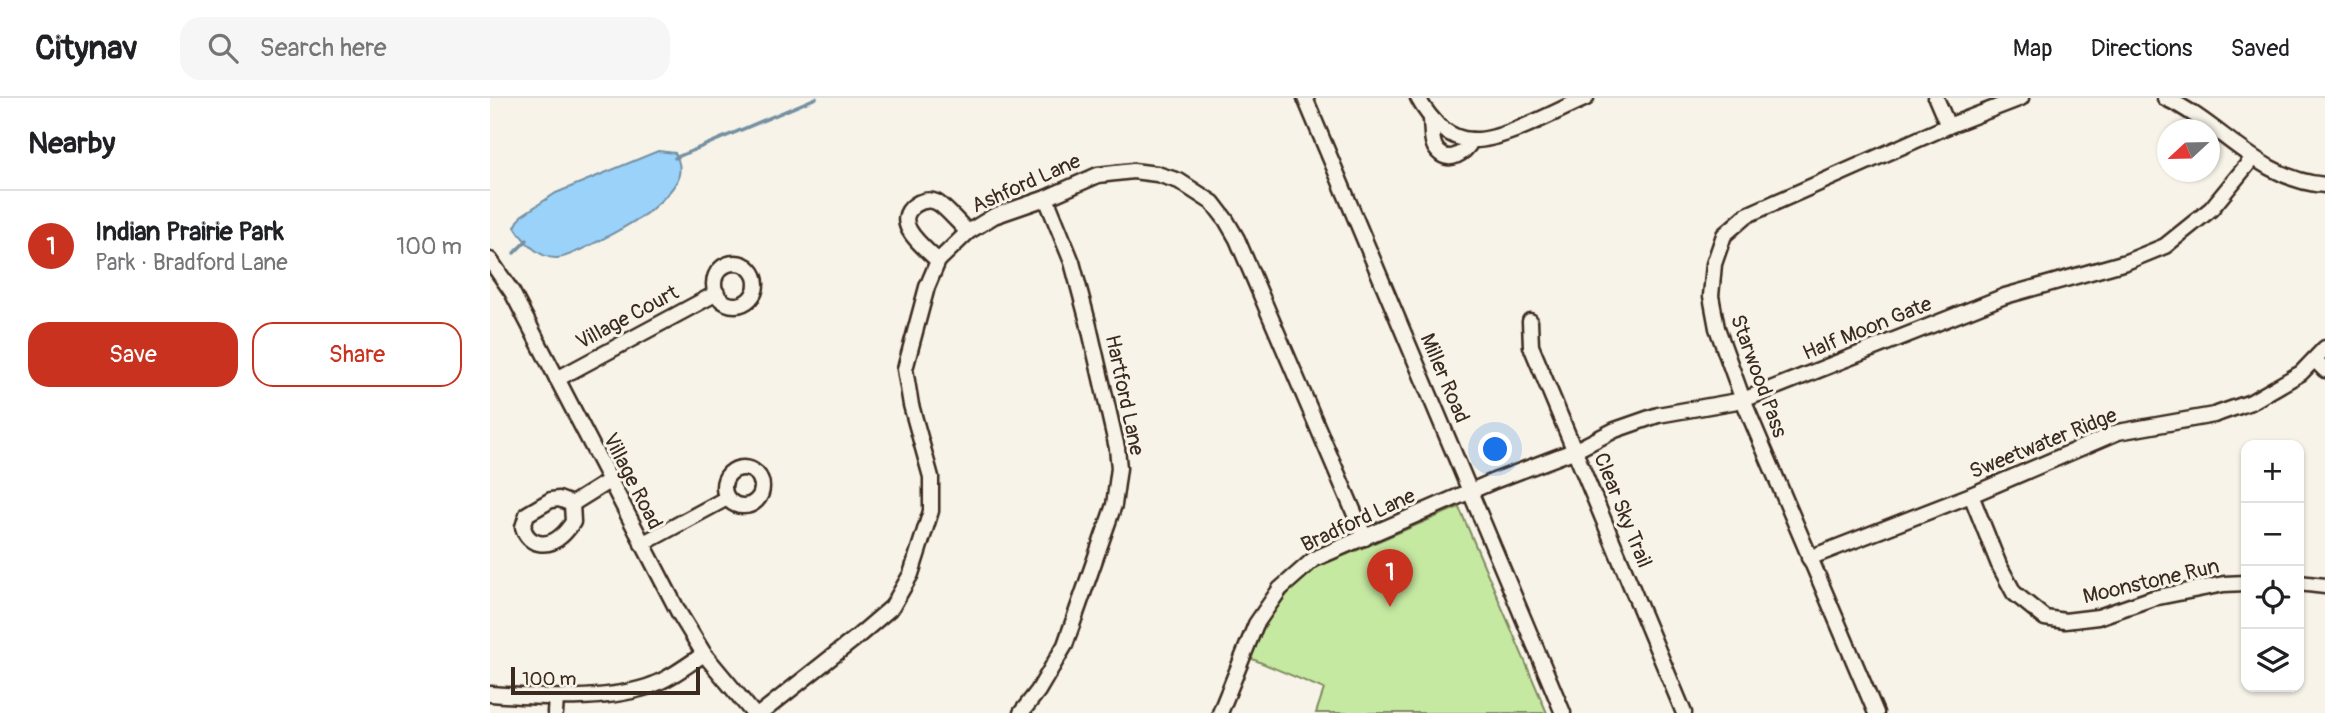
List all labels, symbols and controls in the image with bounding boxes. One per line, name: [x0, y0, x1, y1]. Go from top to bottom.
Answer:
search box: [180, 17, 670, 80]
text: Citynav: [35, 28, 138, 69]
icon: search: [204, 29, 242, 67]
text: Search here: [260, 32, 386, 64]
text: Map: [2013, 34, 2053, 63]
text: Directions: [2091, 34, 2192, 63]
text: Saved: [2230, 34, 2290, 63]
north arrow: [2157, 119, 2220, 182]
text: Nearby: [28, 125, 115, 162]
street label: Ashford Lane: [967, 147, 1086, 219]
text: Indian Prairie Park: [95, 216, 284, 248]
text: 1: [47, 232, 56, 261]
text: 100 m: [396, 232, 462, 261]
text: Park · Bradford Lane: [95, 248, 288, 277]
street label: Village Court: [571, 279, 684, 356]
street label: Half Moon Gate: [1799, 290, 1936, 367]
street label: Starwood Pass: [1724, 311, 1793, 442]
button: Save: [28, 322, 238, 387]
button: Share: [252, 322, 462, 387]
street label: Miller Road: [1414, 329, 1475, 427]
street label: Hartford Lane: [1099, 332, 1151, 459]
street label: Sweetwater Ridge: [1965, 401, 2121, 485]
street label: Village Road: [597, 428, 668, 534]
your location: [1478, 432, 1512, 466]
map controls: [2241, 440, 2304, 692]
button: +: [2241, 440, 2304, 503]
street label: Clear Sky Trail: [1587, 449, 1658, 572]
street label: Bradford Lane: [1297, 482, 1420, 559]
button: −: [2241, 503, 2304, 566]
pin: 1: [1367, 549, 1413, 607]
street label: Moonstone Run: [2080, 553, 2222, 610]
button: locate: [2241, 566, 2304, 629]
button: layers: [2241, 629, 2304, 692]
scale bar: [511, 664, 700, 696]
text: 100 m: [522, 667, 576, 691]

